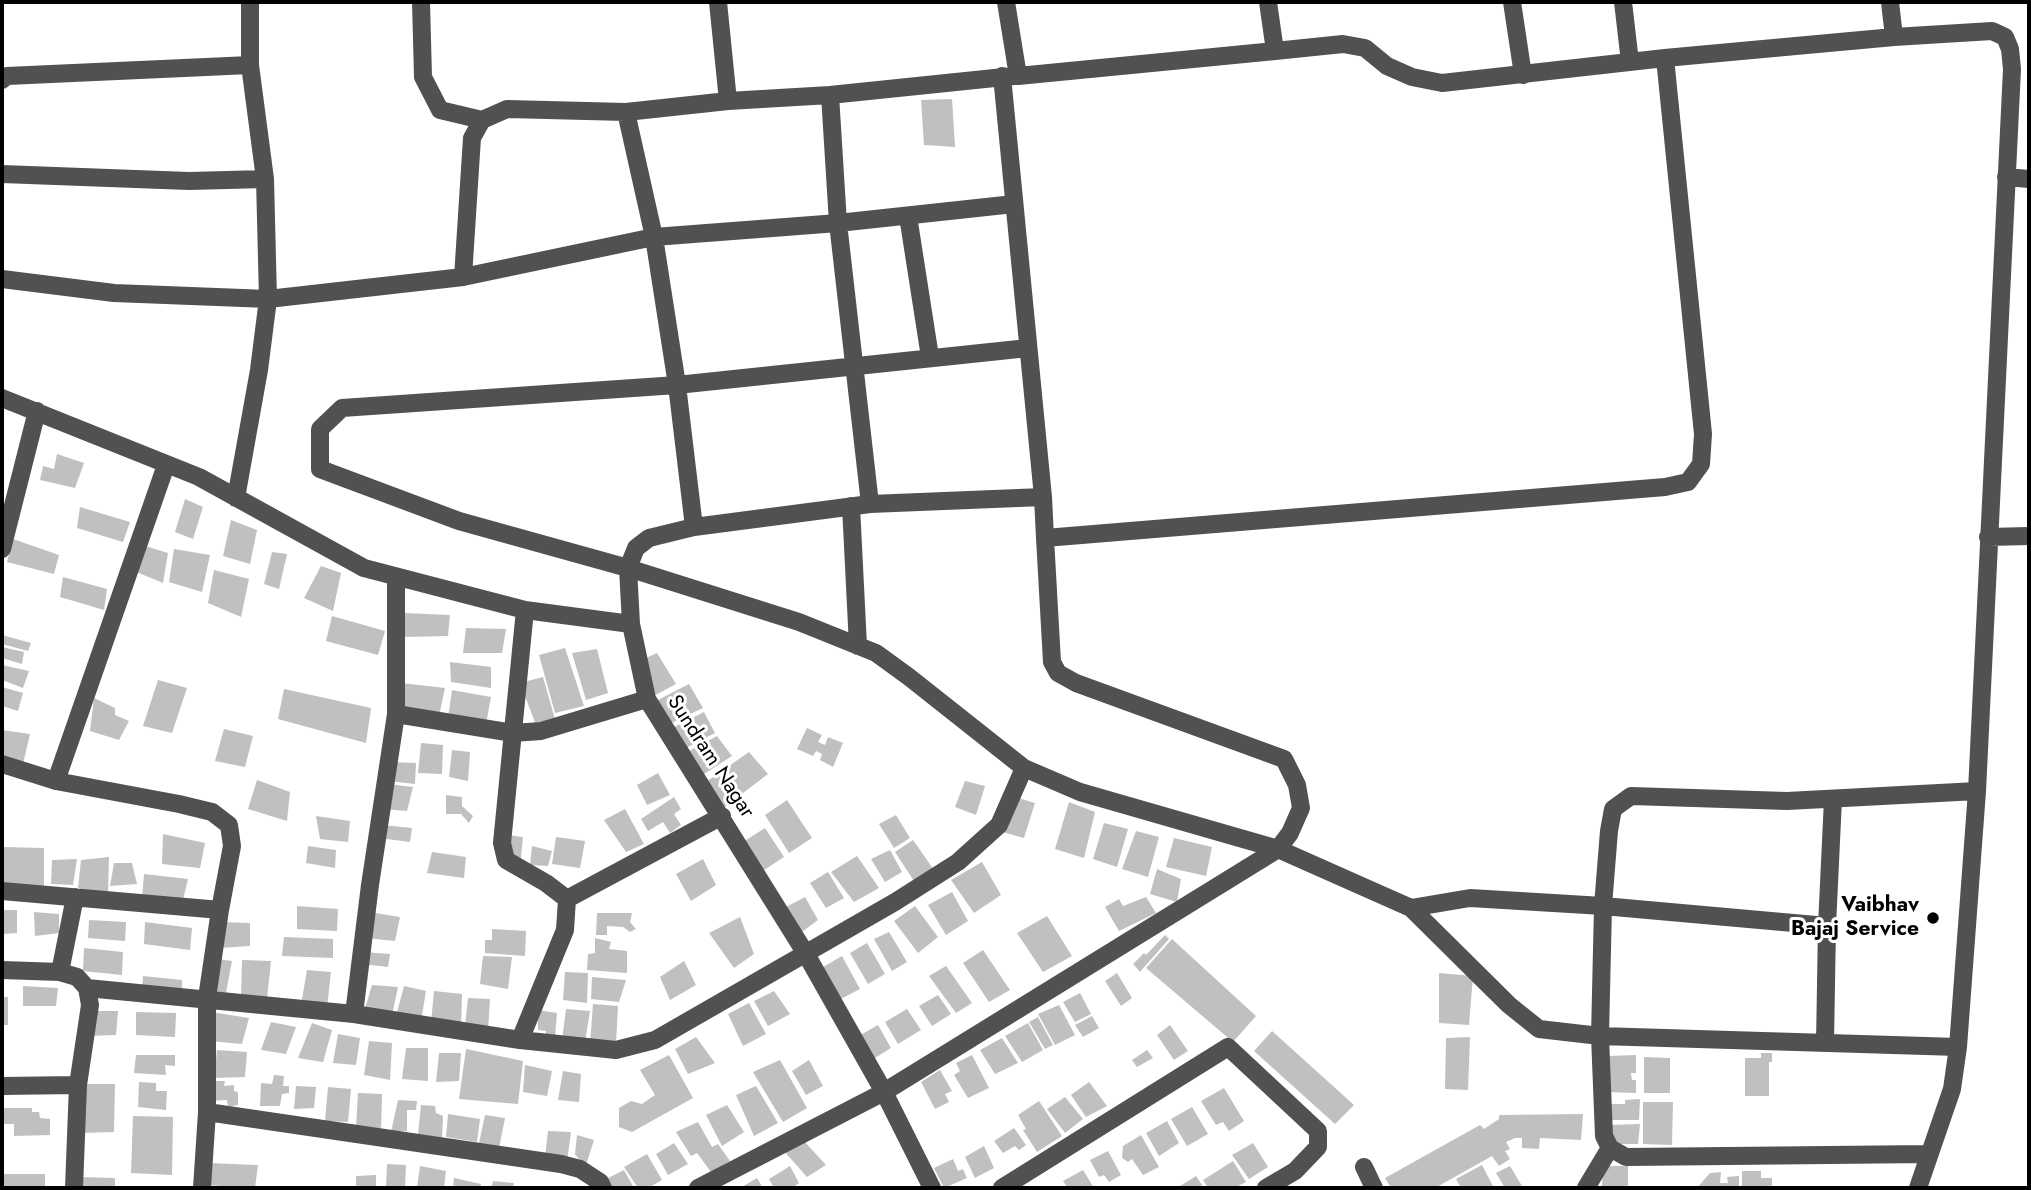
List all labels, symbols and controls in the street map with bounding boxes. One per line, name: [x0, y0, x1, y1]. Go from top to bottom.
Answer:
street label: Sundram Nagar: [661, 691, 759, 823]
place label: Vaibhav Bajaj Service: [1791, 893, 1919, 943]
marker: Vaibhav Bajaj Service: [1925, 910, 1941, 926]

